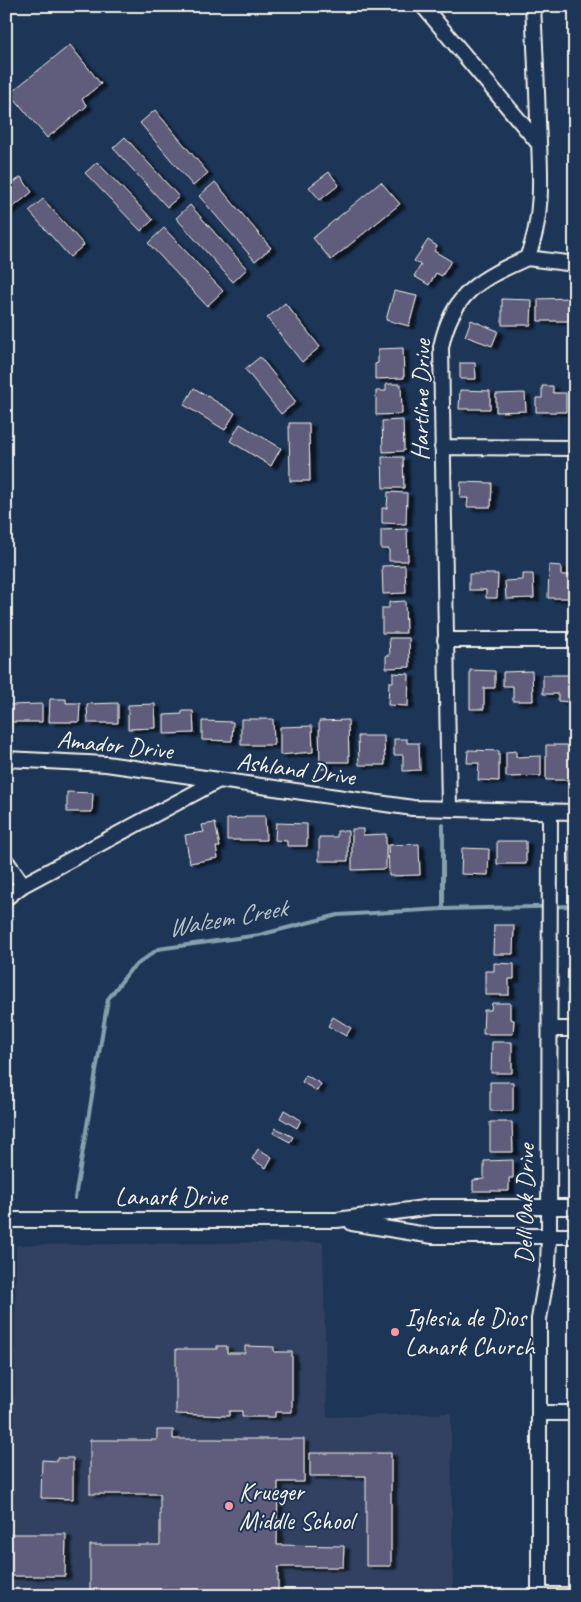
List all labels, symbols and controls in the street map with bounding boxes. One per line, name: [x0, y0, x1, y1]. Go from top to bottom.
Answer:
street label: Hartline Drive: [404, 337, 438, 461]
street label: Amador Drive: [56, 723, 176, 767]
street label: Ashland Drive: [235, 745, 359, 793]
water label: Walzem Creek: [165, 891, 293, 945]
street label: Dell Oak Drive: [508, 1142, 542, 1264]
street label: Lanark Drive: [115, 1181, 229, 1213]
place label: Iglesia de Dios Lanark Church: [405, 1302, 536, 1363]
marker: Iglesia de Dios Lanark Church: [389, 1326, 401, 1338]
place label: Krueger Middle School: [239, 1476, 359, 1537]
marker: Krueger Middle School: [223, 1500, 235, 1512]

